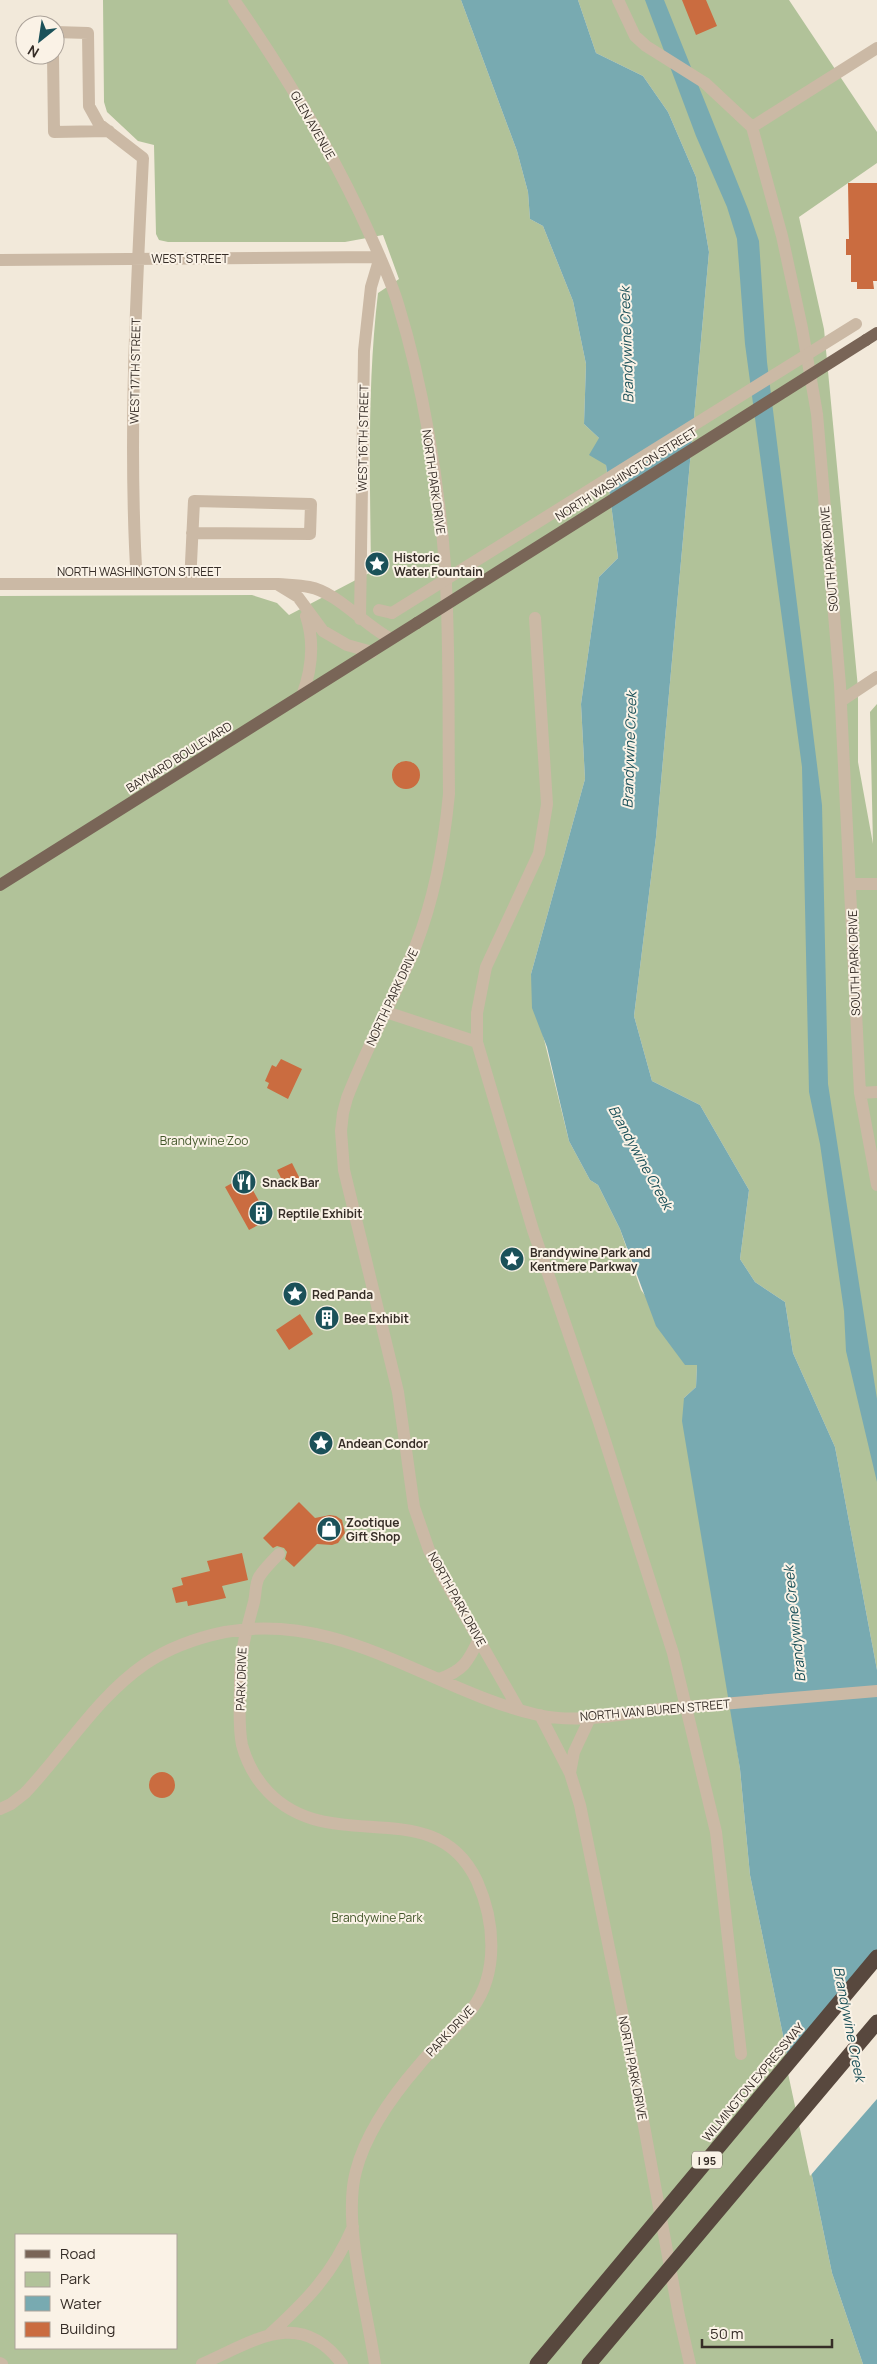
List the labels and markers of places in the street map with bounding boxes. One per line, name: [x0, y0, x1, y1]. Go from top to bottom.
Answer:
place label: Historic Water Fountain: [394, 549, 483, 580]
place icon: Historic Water Fountain: [364, 551, 390, 577]
restaurant icon: Snack Bar: [231, 1169, 257, 1195]
place label: Snack Bar: [262, 1174, 320, 1191]
building icon: Reptile Exhibit: [248, 1200, 274, 1226]
place label: Reptile Exhibit: [278, 1205, 362, 1222]
place label: Brandywine Park and Kentmere Parkway: [530, 1244, 650, 1275]
place icon: Brandywine Park and Kentmere Parkway: [499, 1246, 525, 1272]
place icon: Red Panda: [282, 1281, 308, 1307]
place label: Red Panda: [312, 1286, 373, 1303]
building icon: Bee Exhibit: [314, 1305, 340, 1331]
place label: Bee Exhibit: [344, 1310, 409, 1327]
place icon: Andean Condor: [308, 1430, 334, 1456]
place label: Andean Condor: [338, 1435, 428, 1452]
place label: Zootique Gift Shop: [346, 1514, 401, 1545]
shop icon: Zootique Gift Shop: [316, 1516, 342, 1542]

